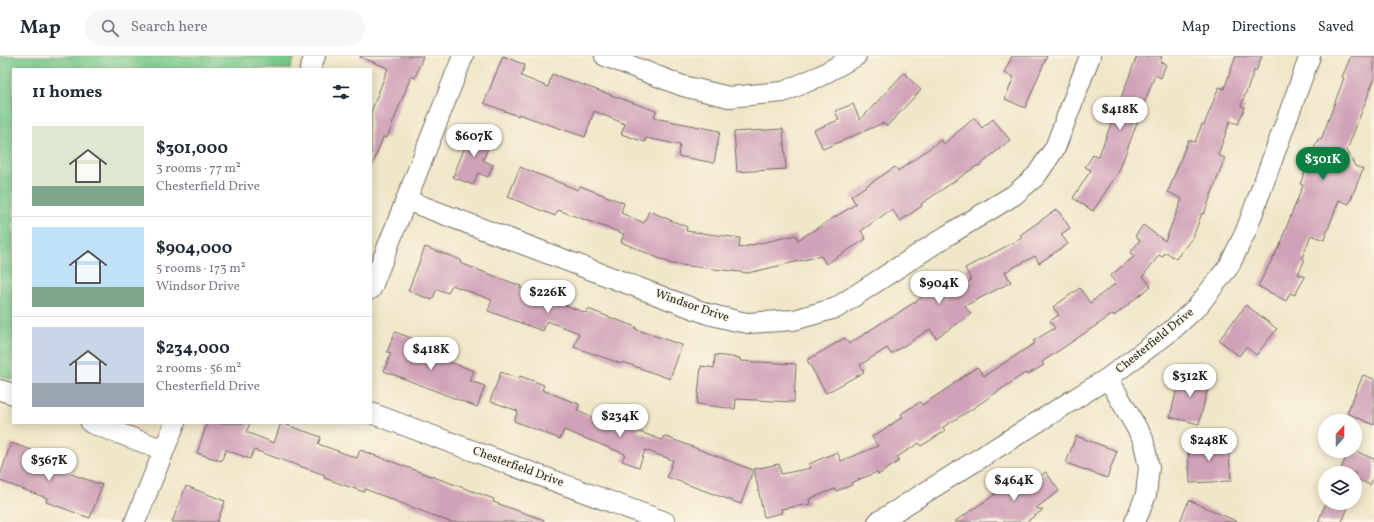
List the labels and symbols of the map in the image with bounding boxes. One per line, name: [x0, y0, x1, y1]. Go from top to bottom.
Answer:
pin: $418K: [1092, 97, 1148, 131]
pin: $607K: [446, 124, 502, 158]
pin: $301K: [1295, 147, 1351, 181]
pin: $904K: [911, 271, 967, 305]
pin: $226K: [520, 280, 576, 314]
street label: Windsor Drive: [653, 286, 732, 326]
street label: Chesterfield Drive: [1113, 304, 1198, 377]
pin: $418K: [403, 337, 459, 371]
pin: $312K: [1162, 364, 1218, 398]
pin: $234K: [592, 404, 648, 438]
north arrow: [1318, 414, 1362, 458]
pin: $248K: [1181, 428, 1237, 462]
street label: Chesterfield Drive: [470, 443, 566, 491]
pin: $367K: [21, 448, 77, 482]
pin: $464K: [986, 468, 1042, 502]

